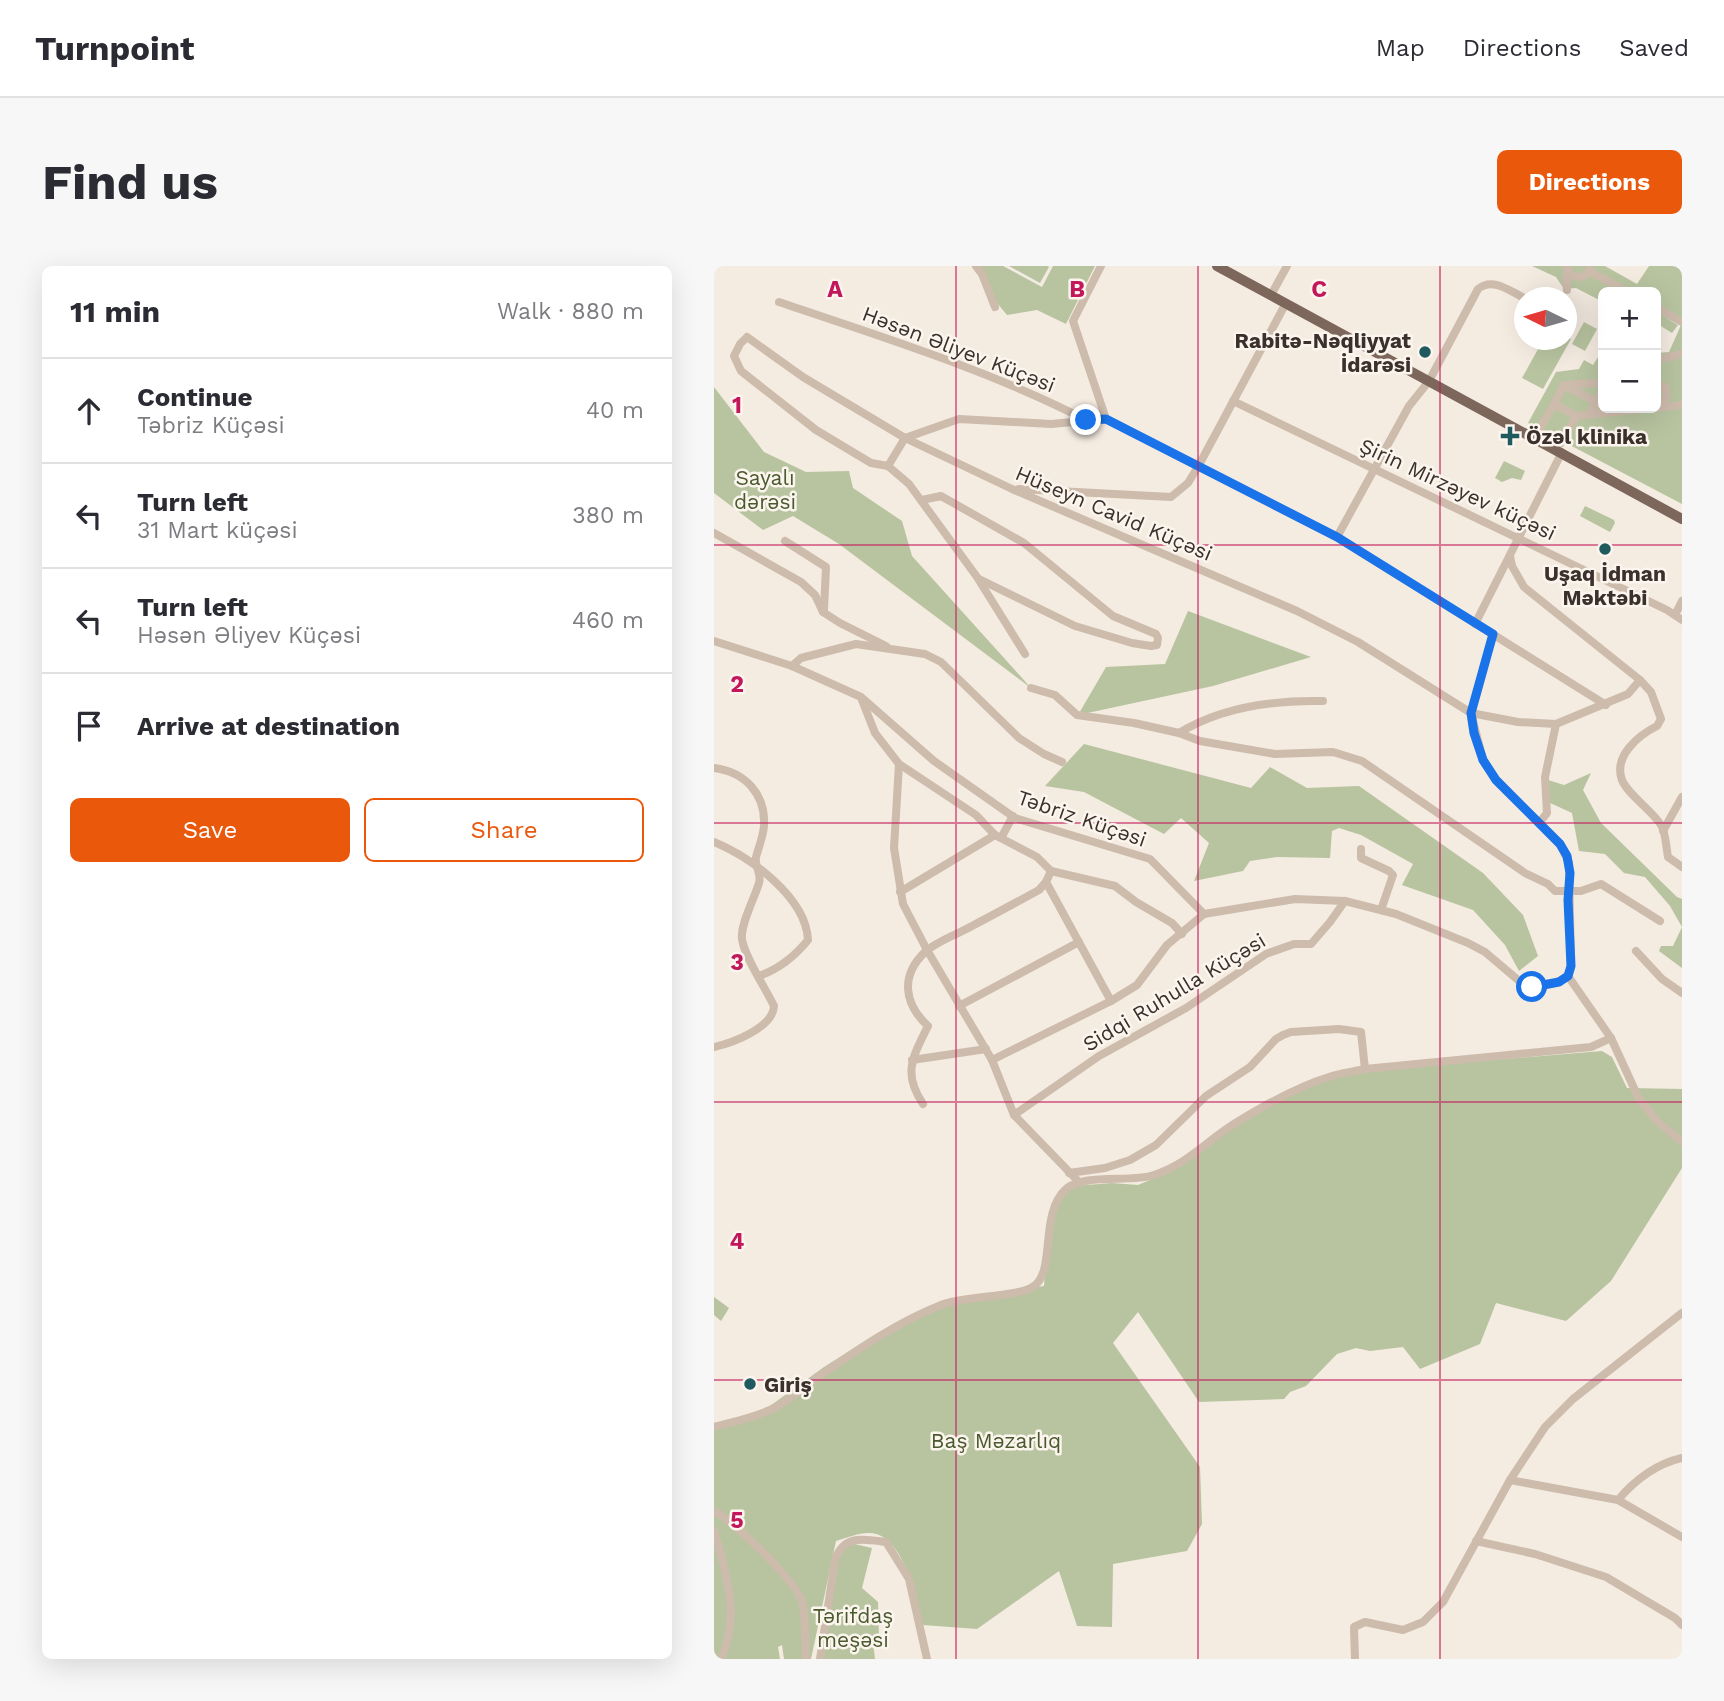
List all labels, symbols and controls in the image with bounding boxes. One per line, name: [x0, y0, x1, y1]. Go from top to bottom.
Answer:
text: Turnpoint: [35, 29, 194, 68]
text: Map: [1376, 34, 1425, 62]
text: Directions: [1463, 34, 1581, 62]
text: Saved: [1619, 34, 1689, 62]
button: Directions: [1497, 150, 1682, 214]
text: Find us: [42, 153, 218, 211]
text: A: [827, 276, 843, 303]
text: B: [1069, 276, 1085, 303]
text: C: [1311, 276, 1327, 303]
north arrow: [1514, 287, 1577, 350]
map controls: [1598, 287, 1661, 413]
button: +: [1598, 287, 1661, 350]
text: 11 min: [70, 294, 160, 329]
text: Walk · 880 m: [497, 298, 644, 325]
street label: Həsən Əliyev Küçəsi: [859, 301, 1059, 397]
place label: Rabitə-Nəqliyyat İdarəsi: [1235, 328, 1411, 377]
marker: Rabitə-Nəqliyyat İdarəsi: [1417, 344, 1433, 360]
button: −: [1598, 350, 1661, 413]
text: Continue: [137, 382, 253, 412]
icon: ahead: [70, 392, 108, 430]
text: 1: [732, 392, 742, 419]
text: 40 m: [586, 397, 644, 424]
route end: [1070, 404, 1101, 435]
text: Təbriz Küçəsi: [137, 412, 285, 439]
place label: Özəl klinika: [1526, 424, 1648, 449]
marker: Özəl klinika: [1500, 426, 1520, 446]
street label: Şirin Mirzəyev küçəsi: [1356, 433, 1560, 545]
street label: Hüseyn Cavid Küçəsi: [1012, 460, 1216, 566]
park label: Sayalı dərəsi: [734, 465, 796, 514]
text: Turn left: [137, 487, 248, 517]
icon: left: [70, 497, 108, 535]
text: 380 m: [572, 502, 644, 529]
text: 31 Mart küçəsi: [137, 517, 298, 544]
marker: Uşaq İdman Məktəbi: [1597, 541, 1613, 557]
place label: Uşaq İdman Məktəbi: [1544, 561, 1666, 610]
text: Turn left: [137, 592, 248, 622]
icon: left: [70, 602, 108, 640]
text: 460 m: [572, 607, 644, 634]
text: Həsən Əliyev Küçəsi: [137, 622, 361, 649]
text: 2: [730, 671, 744, 698]
icon: arrive: [70, 707, 108, 745]
text: Arrive at destination: [137, 711, 400, 741]
street label: Təbriz Küçəsi: [1014, 784, 1150, 852]
button: Save: [70, 798, 350, 862]
button: Share: [364, 798, 644, 862]
street label: Sidqi Ruhulla Küçəsi: [1078, 928, 1270, 1056]
text: 3: [730, 949, 744, 976]
route start: [1516, 971, 1547, 1002]
text: 4: [730, 1228, 745, 1255]
place label: Giriş: [764, 1372, 812, 1397]
marker: Giriş: [742, 1376, 758, 1392]
park label: Baş Məzarlıq: [931, 1428, 1061, 1453]
text: 5: [730, 1507, 744, 1534]
park label: Tərifdaş meşəsi: [813, 1603, 893, 1652]

